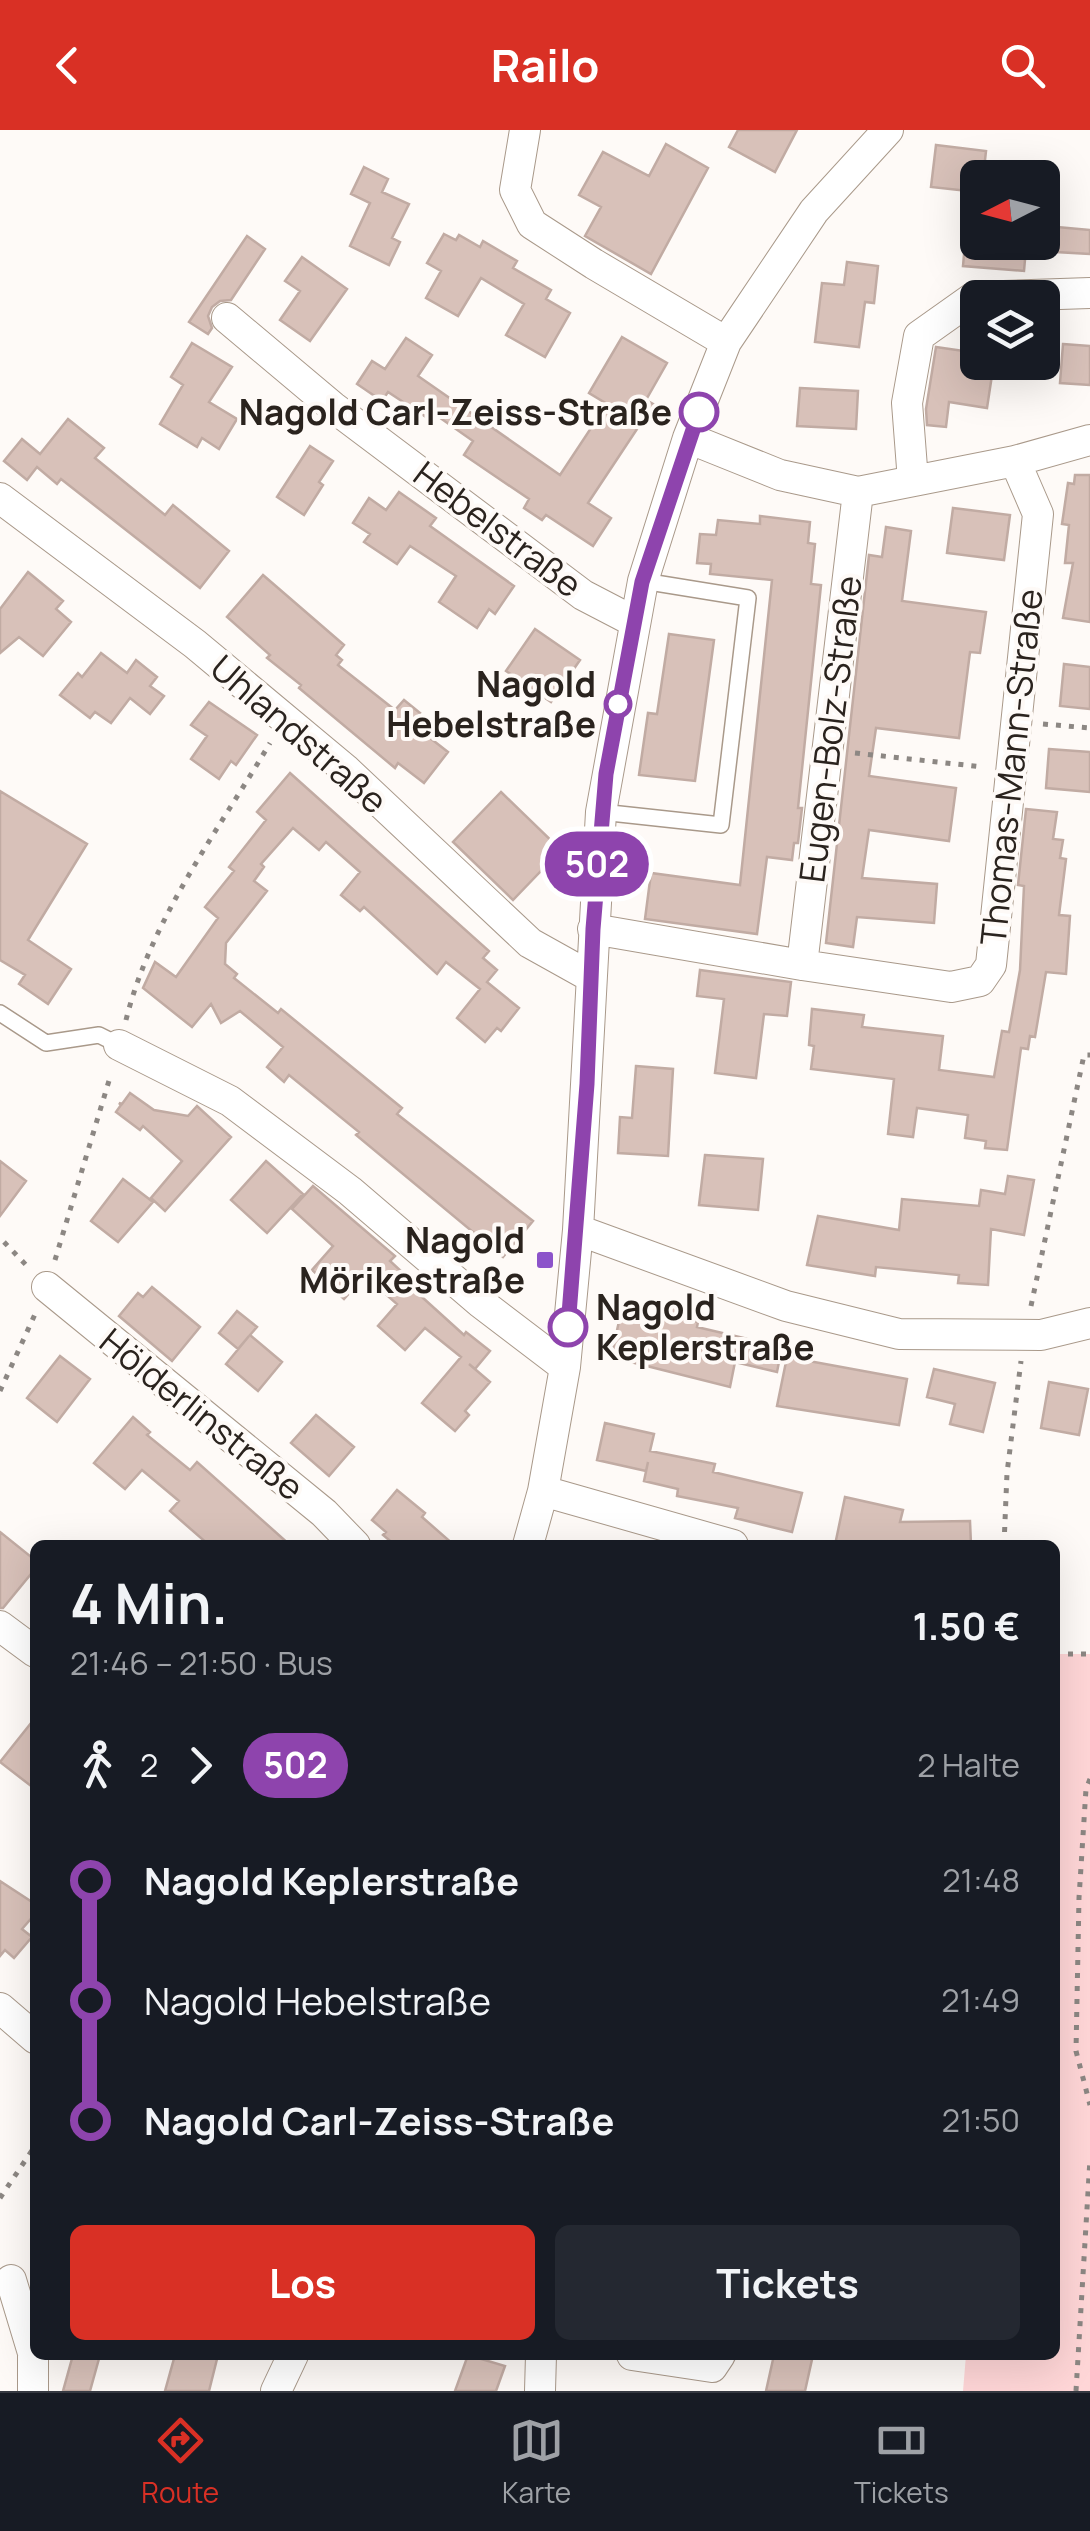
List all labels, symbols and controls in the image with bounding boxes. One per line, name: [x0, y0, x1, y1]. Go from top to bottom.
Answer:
text: Railo: [491, 34, 599, 96]
icon: back: [40, 38, 95, 93]
icon: search: [995, 38, 1050, 93]
north arrow: [960, 160, 1060, 260]
map controls: [960, 160, 1060, 380]
button: layers: [960, 280, 1060, 380]
place label: Nagold Carl-Zeiss-Straße: [239, 388, 672, 436]
marker: Nagold Carl-Zeiss-Straße: [680, 393, 718, 431]
street label: Hebelstraße: [404, 450, 592, 608]
street label: Eugen-Bolz-Straße: [787, 573, 873, 885]
street label: Thomas-Mann-Straße: [968, 586, 1054, 948]
street label: Uhlandstraße: [200, 644, 398, 824]
place label: Nagold Hebelstraße: [386, 660, 596, 748]
marker: Nagold Hebelstraße: [605, 691, 631, 717]
line badge: 502: [540, 832, 654, 896]
text: 502: [565, 840, 629, 888]
place label: Nagold Mörikestraße: [299, 1216, 525, 1304]
marker: Nagold Mörikestraße: [534, 1249, 556, 1271]
place label: Nagold Keplerstraße: [596, 1283, 815, 1371]
marker: Nagold Keplerstraße: [549, 1308, 587, 1346]
street label: Hölderlinstraße: [90, 1317, 314, 1511]
text: 4 Min.: [70, 1565, 228, 1641]
text: 1.50 €: [913, 1599, 1020, 1651]
text: 21:46 – 21:50 · Bus: [70, 1641, 333, 1685]
icon: walk: [70, 1738, 125, 1793]
icon: forward: [173, 1738, 228, 1793]
text: 502: [263, 1741, 328, 1789]
text: 2: [140, 1743, 158, 1787]
text: 2 Halte: [917, 1743, 1020, 1787]
text: Nagold Keplerstraße: [144, 1854, 519, 1906]
text: 21:48: [942, 1858, 1020, 1902]
text: Nagold Hebelstraße: [144, 1974, 491, 2026]
text: 21:49: [941, 1978, 1020, 2022]
text: Nagold Carl-Zeiss-Straße: [144, 2094, 614, 2146]
text: 21:50: [942, 2098, 1020, 2142]
button: Los: [70, 2225, 535, 2340]
button: Tickets: [555, 2225, 1020, 2340]
tab: Route: [141, 2413, 219, 2511]
tab: Karte: [502, 2413, 571, 2511]
tab: Tickets: [854, 2413, 949, 2511]

